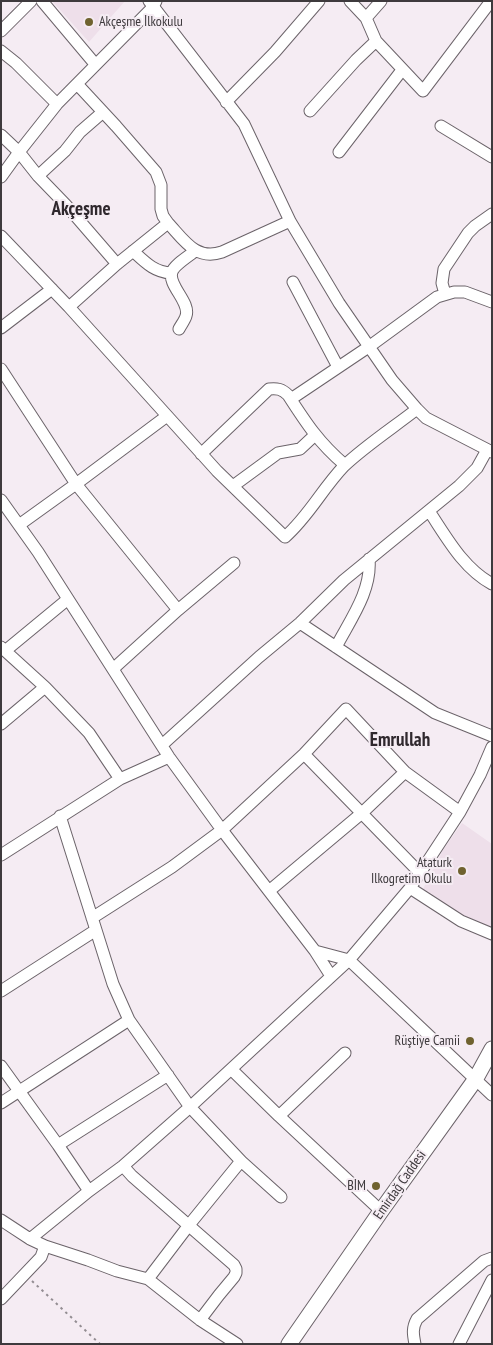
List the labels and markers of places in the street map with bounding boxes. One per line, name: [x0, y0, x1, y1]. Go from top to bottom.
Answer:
place label: Akçeşme İlkokulu: [99, 14, 183, 30]
marker: Akçeşme İlkokulu: [83, 16, 95, 28]
place label: Ataturk Ilkogretim Okulu: [371, 855, 452, 888]
marker: Ataturk Ilkogretim Okulu: [456, 865, 468, 877]
place label: Rüştiye Camii: [395, 1033, 460, 1049]
marker: Rüştiye Camii: [464, 1035, 476, 1047]
place label: BİM: [347, 1178, 366, 1194]
marker: BİM: [370, 1180, 382, 1192]

